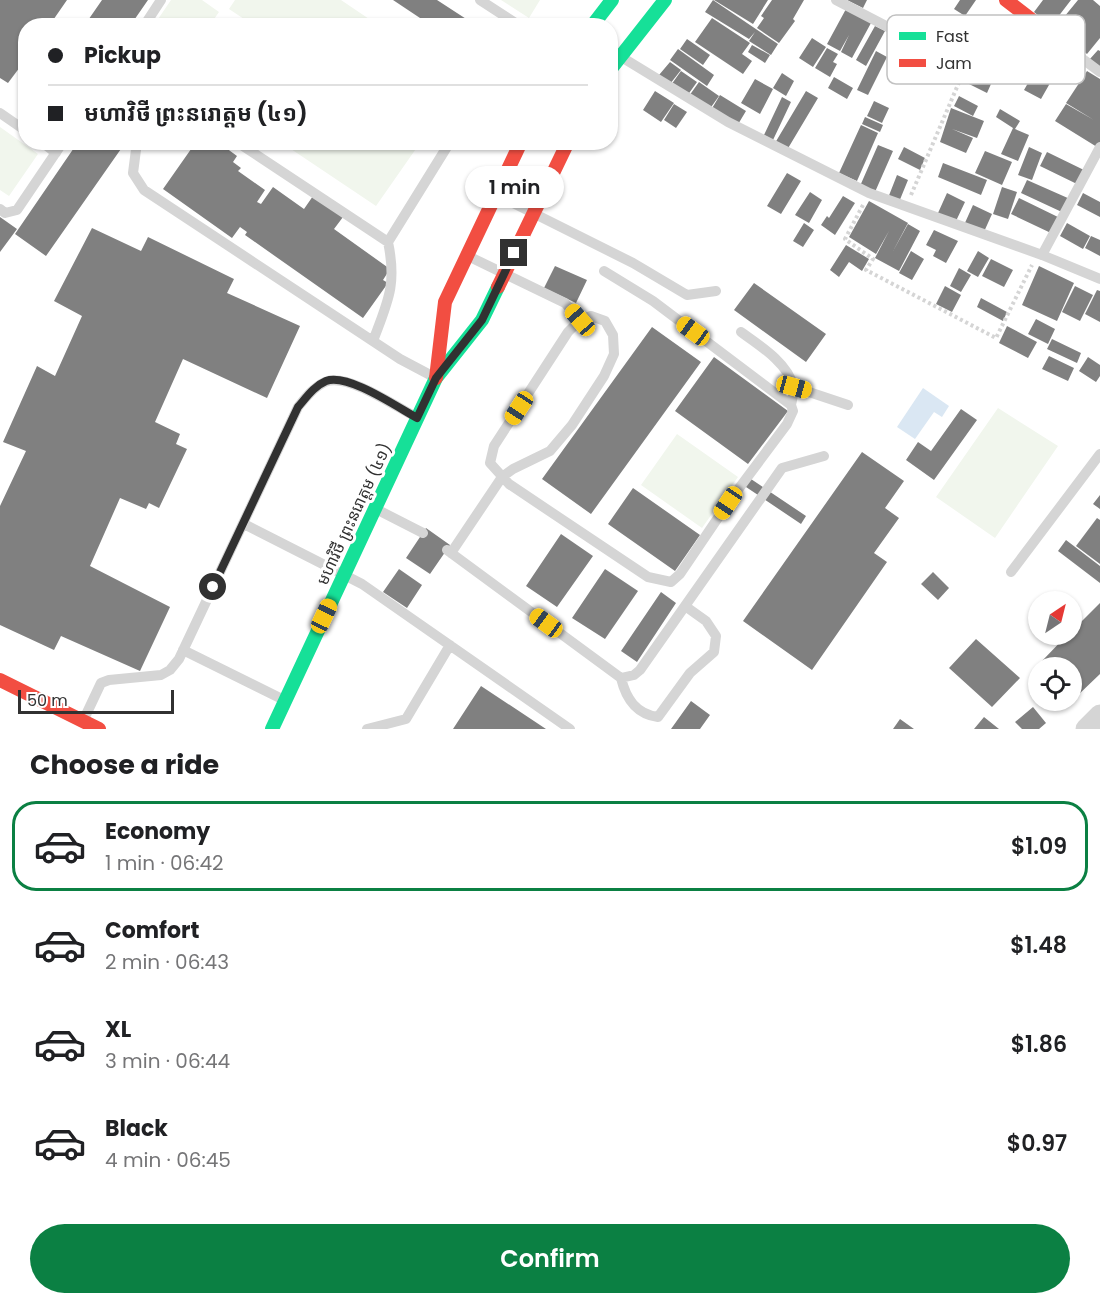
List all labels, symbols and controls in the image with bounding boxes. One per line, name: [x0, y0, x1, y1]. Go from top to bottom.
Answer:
legend: [887, 15, 1085, 84]
text: Fast: [936, 25, 969, 48]
text: Pickup: [84, 40, 161, 71]
text: Jam: [936, 52, 972, 75]
text: មហាវិថី ព្រះនរោត្តម (៤១): [84, 98, 307, 129]
callout: 1 min: [464, 166, 564, 208]
text: 1 min: [489, 173, 540, 201]
route end: [500, 239, 527, 266]
car: [561, 301, 599, 339]
car: [673, 313, 713, 349]
car: [774, 374, 814, 400]
car: [502, 388, 536, 428]
street label: មហាវិថី ព្រះនរោត្តម (៤១): [311, 439, 397, 589]
car: [710, 483, 746, 523]
route start: [199, 573, 226, 600]
north arrow: [1028, 591, 1082, 645]
map controls: [1028, 591, 1082, 711]
car: [308, 596, 340, 636]
car: [526, 605, 566, 641]
button: locate: [1028, 657, 1082, 711]
scale bar: [18, 687, 174, 714]
text: 50 m: [27, 689, 68, 712]
text: Choose a ride: [30, 746, 219, 783]
text: Economy: [105, 816, 210, 847]
icon: car: [33, 819, 87, 873]
text: $1.09: [1011, 831, 1067, 862]
text: 1 min · 06:42: [105, 849, 224, 877]
text: Comfort: [105, 915, 199, 946]
icon: car: [33, 918, 87, 972]
text: $1.48: [1010, 930, 1067, 961]
text: 2 min · 06:43: [105, 948, 229, 976]
text: XL: [105, 1014, 131, 1045]
icon: car: [33, 1017, 87, 1071]
text: $1.86: [1011, 1029, 1067, 1060]
text: 3 min · 06:44: [105, 1047, 230, 1075]
text: Black: [105, 1113, 168, 1144]
icon: car: [33, 1116, 87, 1170]
text: $0.97: [1007, 1128, 1067, 1159]
text: 4 min · 06:45: [105, 1146, 231, 1174]
button: Confirm: [30, 1224, 1070, 1293]

